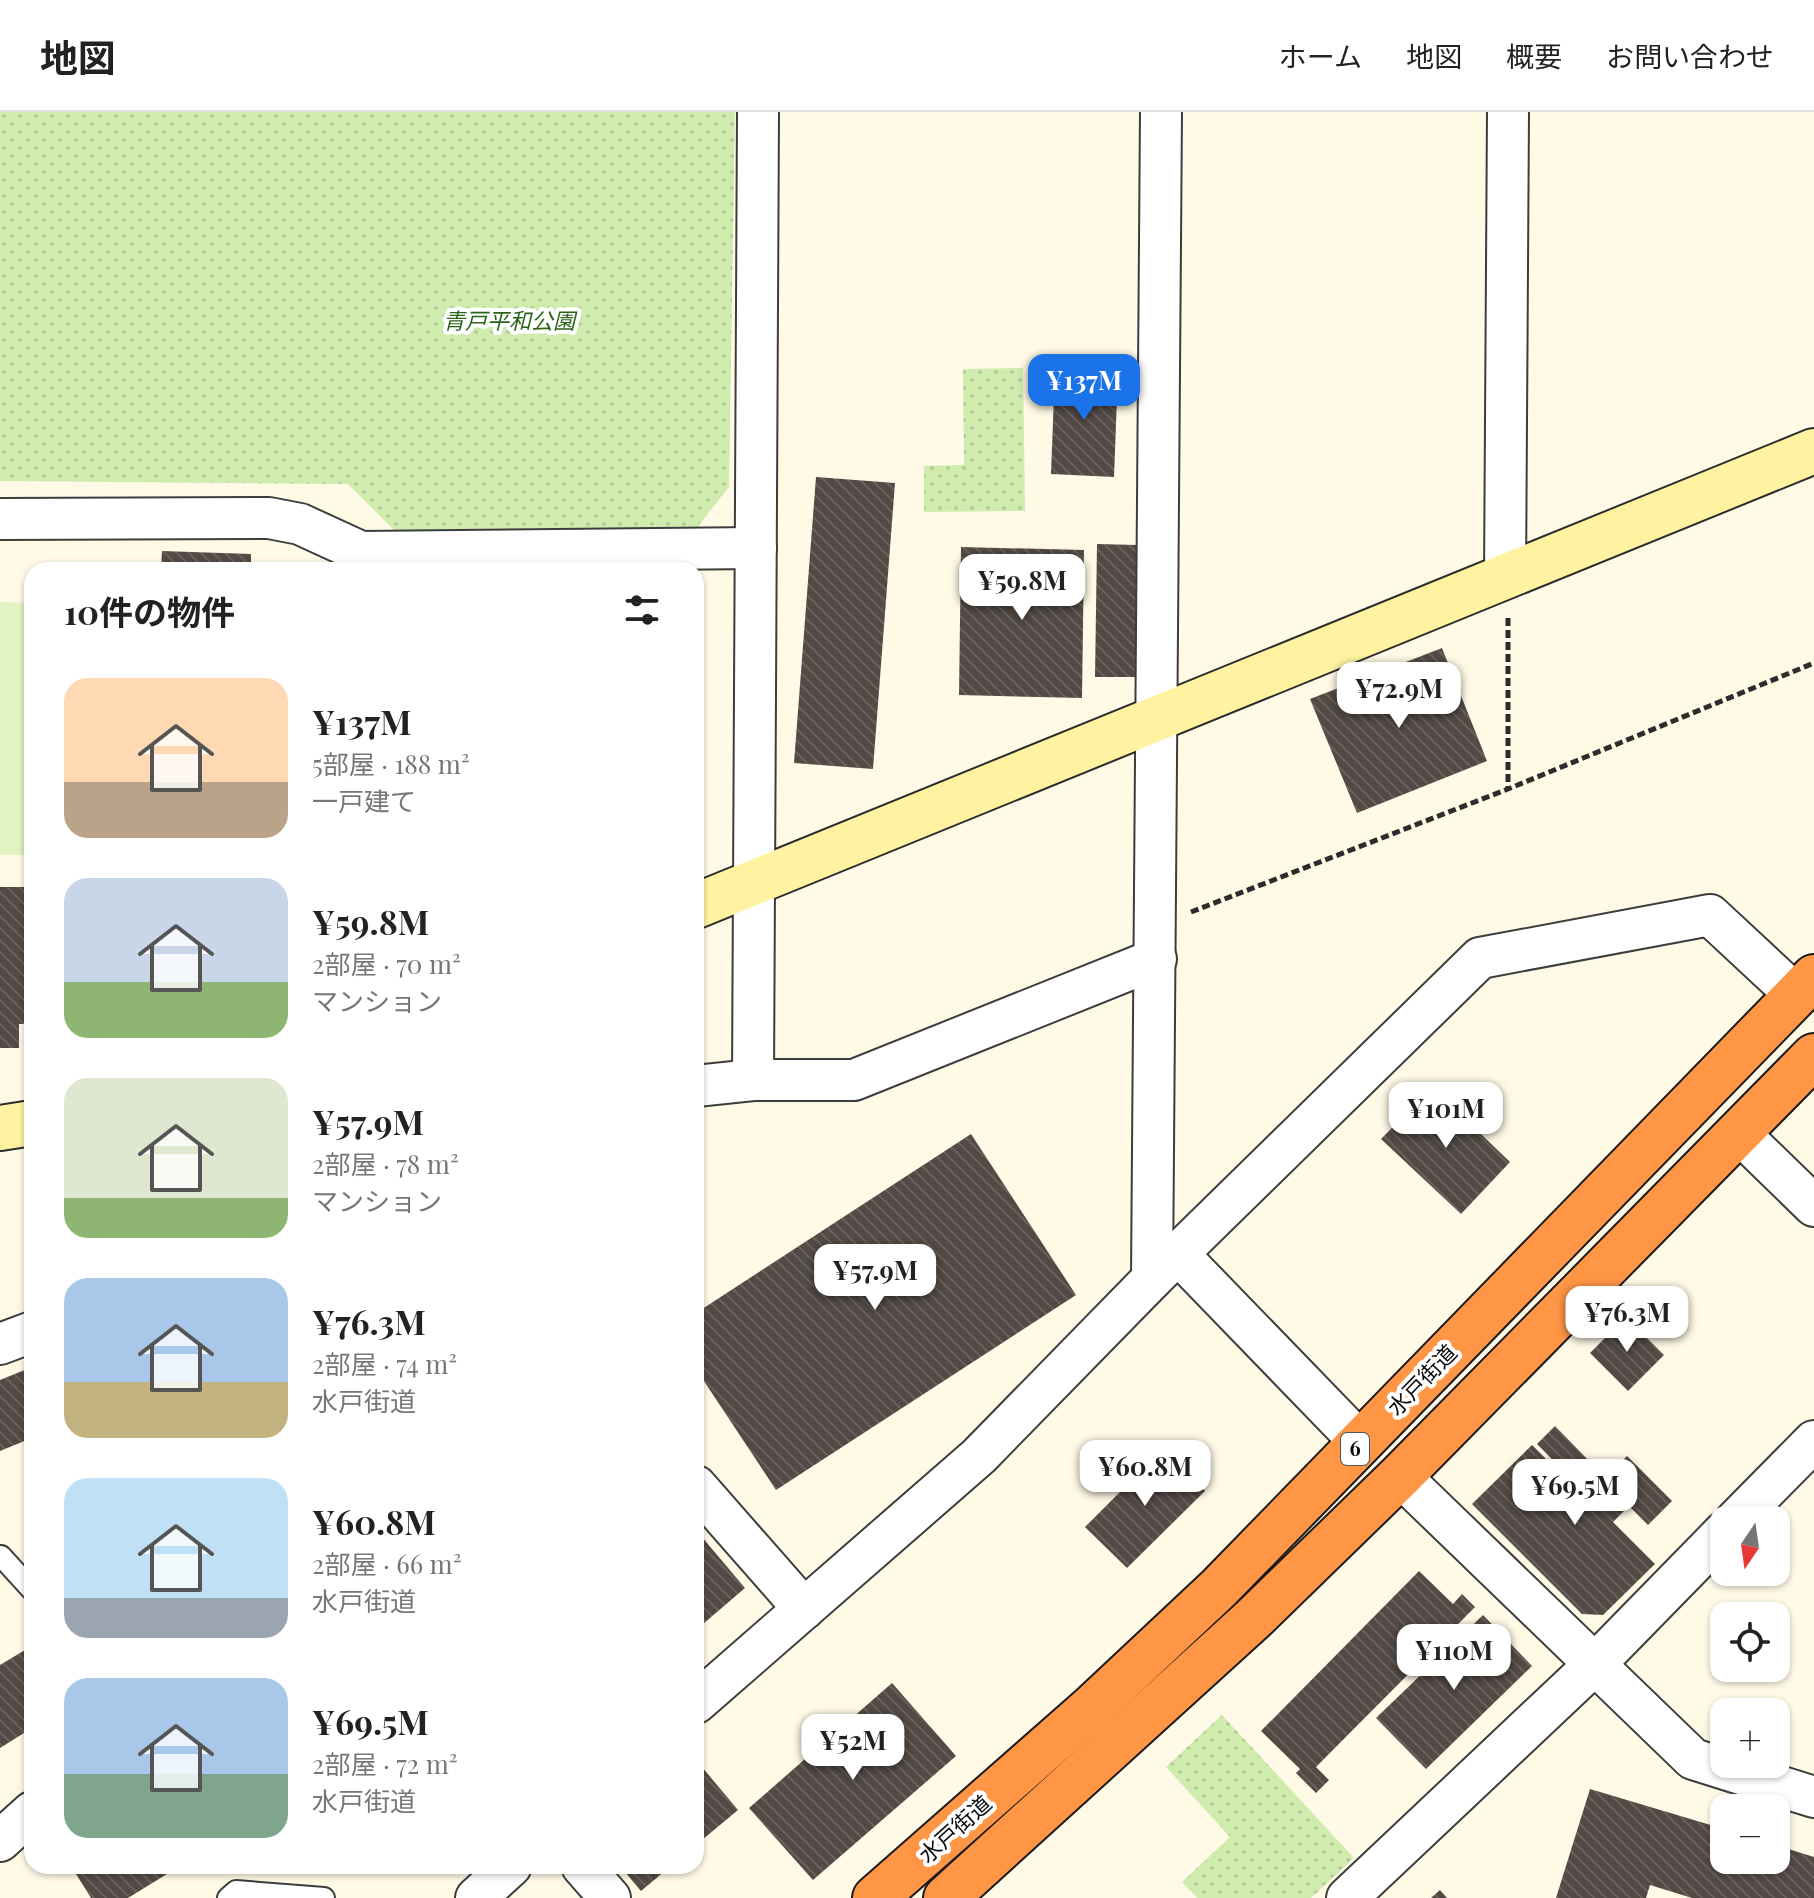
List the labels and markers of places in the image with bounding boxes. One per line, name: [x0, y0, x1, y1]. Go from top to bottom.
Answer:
pin: ¥137M: [1028, 354, 1140, 422]
pin: ¥59.8M: [957, 554, 1087, 622]
pin: ¥72.9M: [1334, 662, 1464, 730]
pin: ¥101M: [1390, 1082, 1502, 1150]
pin: ¥57.9M: [810, 1244, 940, 1312]
pin: ¥76.3M: [1562, 1286, 1692, 1354]
pin: ¥60.8M: [1080, 1440, 1210, 1508]
pin: ¥69.5M: [1510, 1459, 1640, 1527]
pin: ¥110M: [1398, 1624, 1510, 1692]
pin: ¥52M: [806, 1714, 900, 1782]

